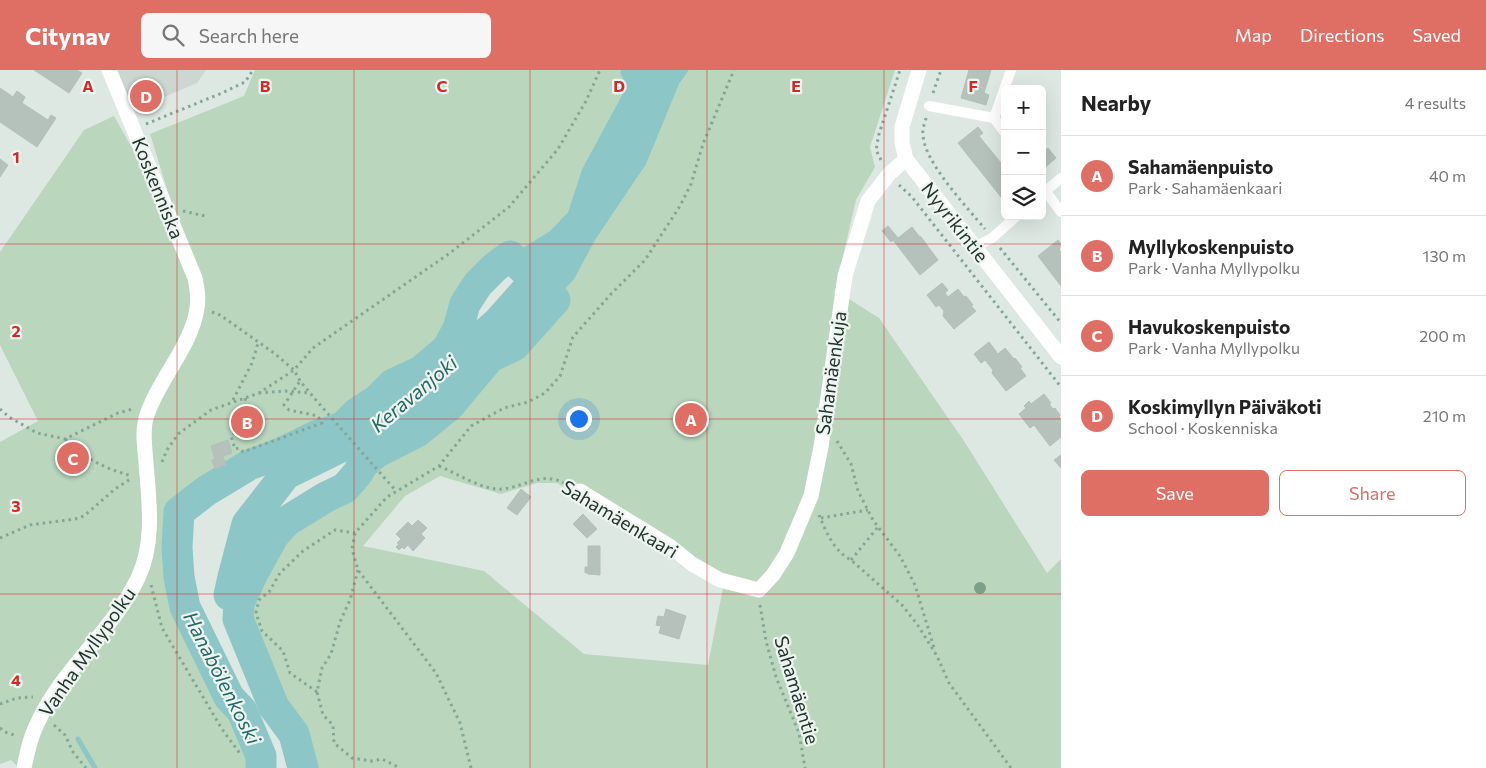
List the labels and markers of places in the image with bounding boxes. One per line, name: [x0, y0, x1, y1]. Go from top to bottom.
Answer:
pin: D: [130, 77, 162, 115]
pin: A: [675, 400, 707, 438]
pin: B: [231, 403, 263, 441]
pin: C: [57, 439, 89, 477]

